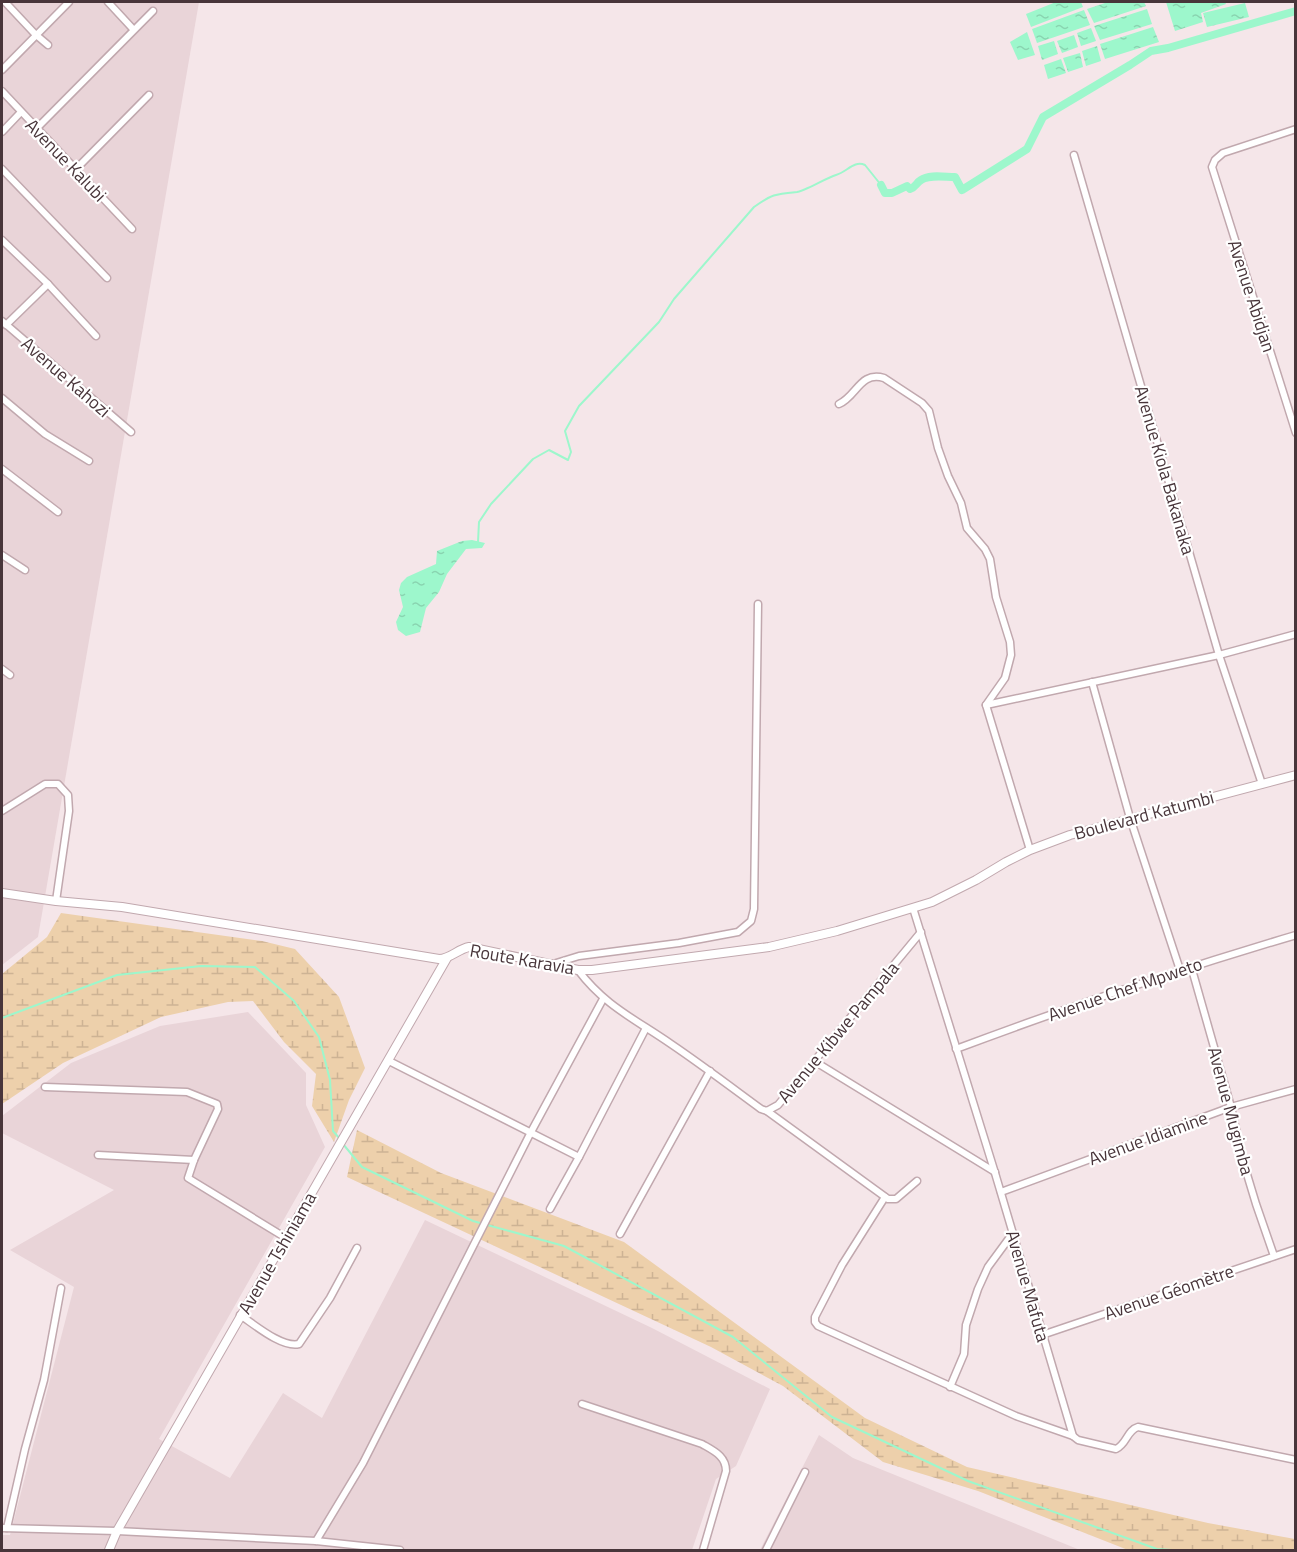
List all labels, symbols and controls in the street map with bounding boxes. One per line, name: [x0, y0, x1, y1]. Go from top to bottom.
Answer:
street label: Avenue Kalubi: [19, 112, 113, 208]
street label: Avenue Abidjan: [1221, 236, 1283, 356]
street label: Avenue Kahozi: [15, 330, 117, 424]
street label: Avenue Kiola Bakanaka: [1128, 382, 1202, 558]
street label: Boulevard Katumbi: [1071, 783, 1217, 847]
street label: Route Karavia: [468, 937, 576, 981]
street label: Avenue Chef Mpweto: [1044, 950, 1206, 1028]
street label: Avenue Kibwe Pampala: [771, 956, 905, 1108]
street label: Avenue Mugimba: [1201, 1044, 1261, 1178]
street label: Avenue Idiamine: [1085, 1104, 1211, 1172]
street label: Avenue Tshiniama: [231, 1187, 323, 1319]
street label: Avenue Mafuta: [999, 1227, 1057, 1345]
street label: Avenue Géomètre: [1101, 1257, 1237, 1327]

